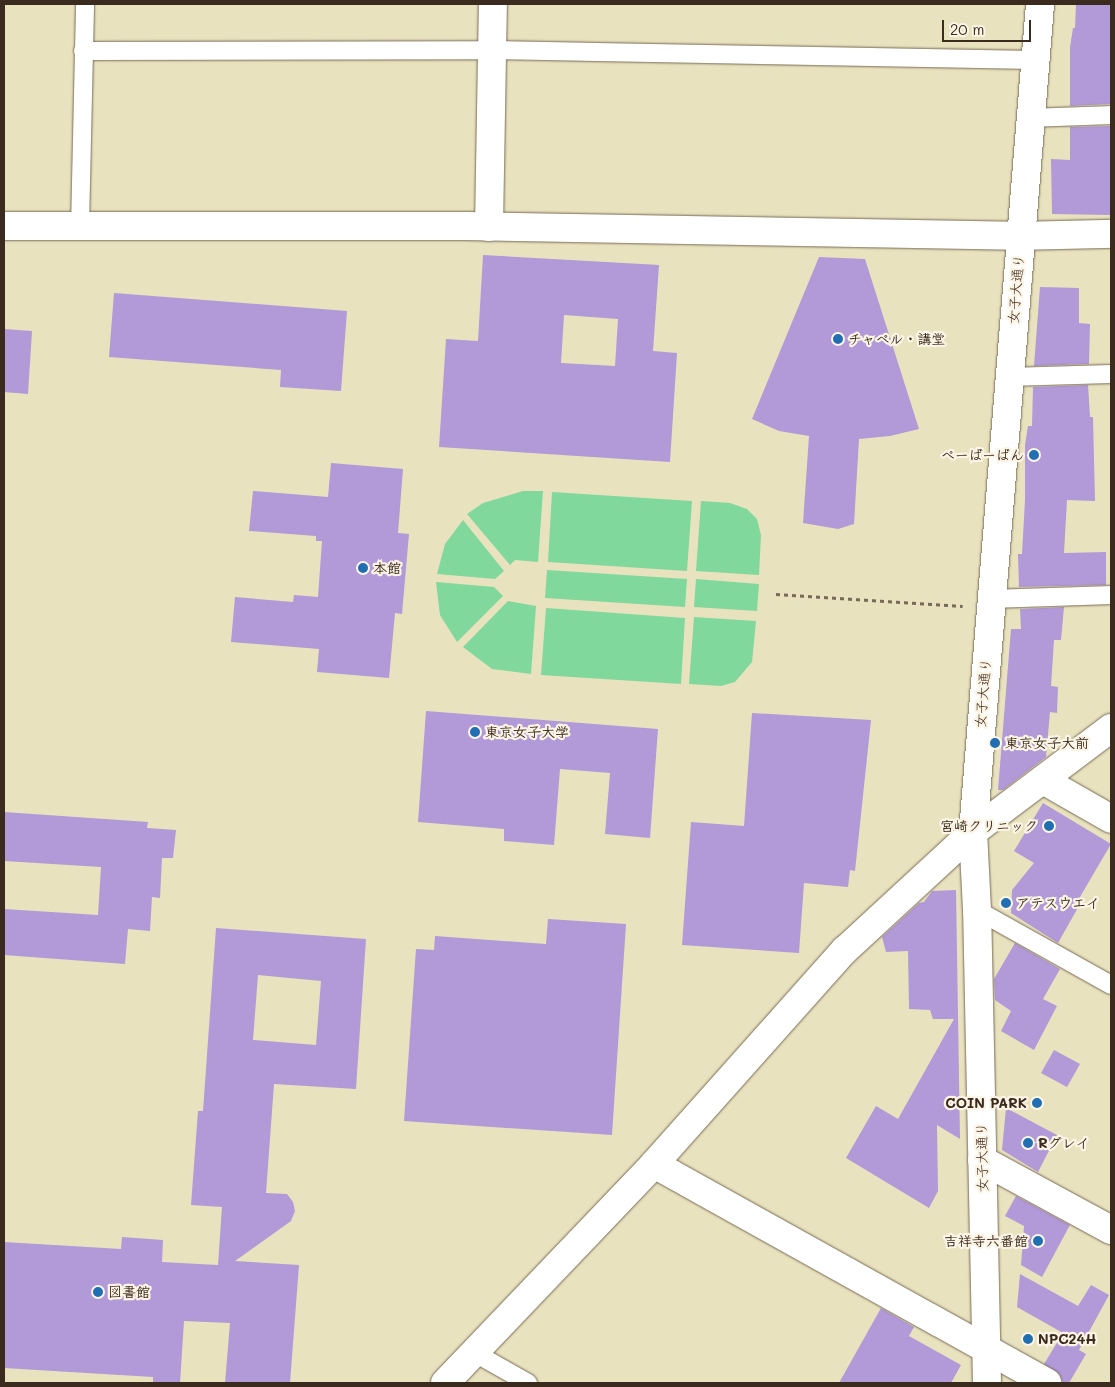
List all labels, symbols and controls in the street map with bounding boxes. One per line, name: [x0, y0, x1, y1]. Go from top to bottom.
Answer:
scale bar: [945, 10, 1034, 42]
text: 20 m: [950, 19, 984, 39]
street label: 女子大通り: [1005, 253, 1027, 325]
place label: チャペル・講堂: [848, 331, 946, 347]
marker: チャペル・講堂: [832, 333, 844, 345]
place label: ぺーばーばん: [941, 447, 1024, 463]
marker: ぺーばーばん: [1028, 449, 1040, 461]
place label: 本館: [373, 560, 401, 576]
marker: 本館: [357, 562, 369, 574]
street label: 女子大通り: [972, 657, 994, 729]
place label: 東京女子大学: [485, 724, 569, 740]
marker: 東京女子大学: [469, 726, 481, 738]
place label: 東京女子大前: [1005, 735, 1089, 751]
marker: 東京女子大前: [989, 737, 1001, 749]
place label: 宮崎クリニック: [940, 818, 1038, 834]
marker: 宮崎クリニック: [1042, 819, 1056, 833]
place label: アテスウエイ: [1016, 895, 1100, 911]
marker: アテスウエイ: [1000, 897, 1012, 909]
place label: COIN PARK: [945, 1095, 1027, 1111]
marker: COIN PARK: [1031, 1097, 1043, 1109]
street label: 女子大通り: [973, 1122, 991, 1192]
place label: Rグレイ: [1038, 1135, 1090, 1151]
marker: Rグレイ: [1022, 1137, 1034, 1149]
place label: 吉祥寺六番館: [944, 1233, 1028, 1249]
marker: 吉祥寺六番館: [1032, 1235, 1044, 1247]
place label: 図書館: [108, 1284, 150, 1300]
marker: 図書館: [92, 1286, 104, 1298]
place label: NPC24H: [1038, 1331, 1097, 1347]
marker: NPC24H: [1022, 1333, 1034, 1345]

